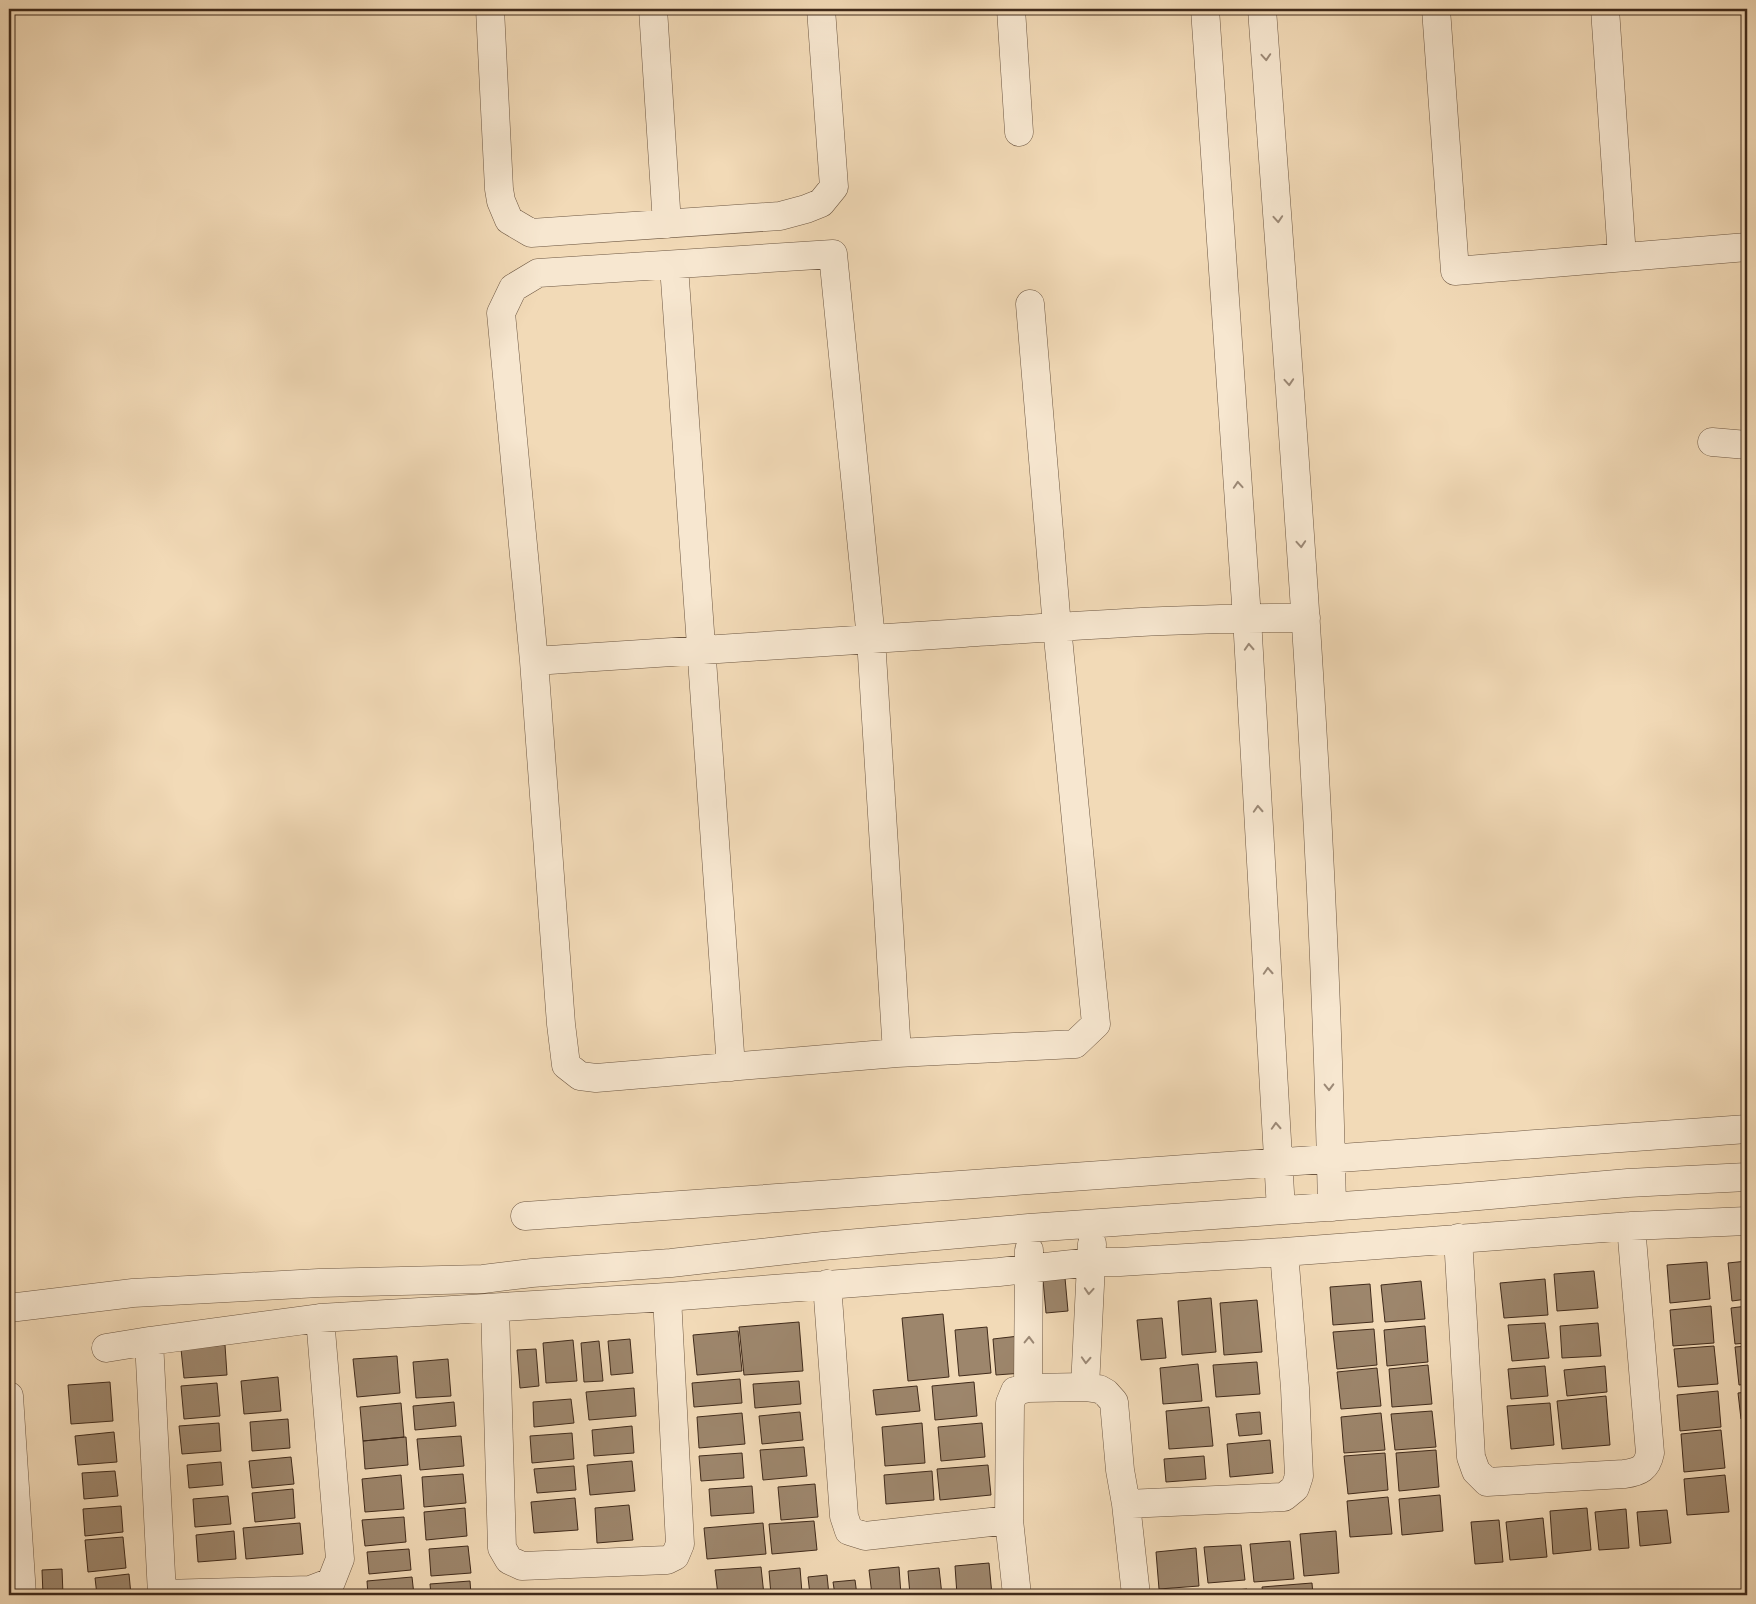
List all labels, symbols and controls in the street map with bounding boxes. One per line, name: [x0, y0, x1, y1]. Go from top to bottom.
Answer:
one-way arrow: [1260, 54, 1271, 62]
one-way arrow: [1272, 216, 1283, 224]
one-way arrow: [1284, 378, 1295, 386]
one-way arrow: [1233, 480, 1244, 488]
one-way arrow: [1295, 540, 1306, 548]
one-way arrow: [1244, 643, 1255, 651]
one-way arrow: [1253, 805, 1264, 813]
one-way arrow: [1262, 967, 1273, 975]
one-way arrow: [1324, 1084, 1334, 1091]
one-way arrow: [1271, 1122, 1282, 1130]
one-way arrow: [1084, 1287, 1095, 1295]
one-way arrow: [1024, 1335, 1034, 1343]
one-way arrow: [1081, 1356, 1092, 1364]

